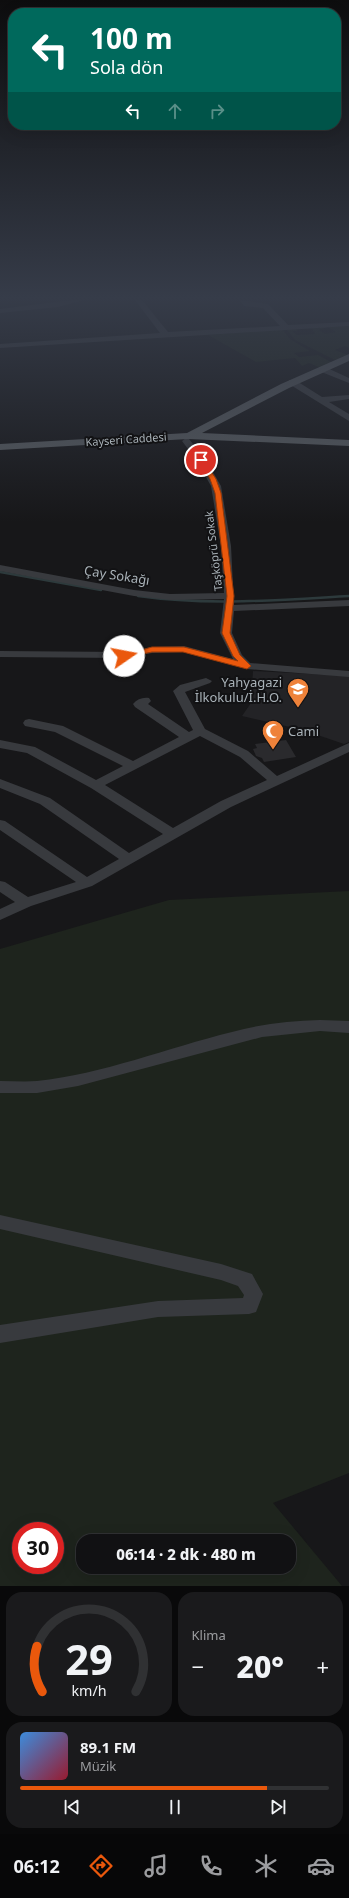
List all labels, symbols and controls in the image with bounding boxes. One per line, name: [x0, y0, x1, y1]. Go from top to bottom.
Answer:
text: 100 m: [90, 19, 173, 57]
icon: left: [24, 24, 76, 76]
text: Sola dön: [90, 55, 163, 79]
icon: left: [122, 100, 144, 122]
icon: ahead: [164, 100, 186, 122]
icon: right: [206, 100, 228, 122]
street label: Kayseri Caddesi: [85, 429, 167, 449]
pin: [184, 443, 218, 477]
icon: arrive: [190, 449, 212, 471]
street label: Taşköprü Sokak: [201, 510, 225, 592]
street label: Çay Sokağı: [83, 561, 151, 589]
position arrow: [103, 635, 145, 677]
place label: Yahyagazi İlkokulu/İ.H.O.: [195, 673, 282, 706]
school or university icon: Yahyagazi İlkokulu/İ.H.O.: [285, 676, 311, 709]
mosque icon: Cami: [260, 718, 286, 751]
place label: Cami: [288, 722, 319, 740]
speed limit sign: 30: [12, 1522, 64, 1574]
text: 06:14 · 2 dk · 480 m: [116, 1544, 256, 1564]
text: Klima: [192, 1626, 226, 1644]
text: 29: [65, 1631, 113, 1687]
text: 20°: [237, 1646, 284, 1687]
text: −: [192, 1651, 204, 1681]
text: +: [316, 1651, 329, 1681]
text: km/h: [71, 1681, 106, 1700]
text: 89.1 FM: [80, 1737, 136, 1757]
text: Müzik: [80, 1757, 116, 1775]
icon: previous: [61, 1796, 83, 1818]
icon: pause: [164, 1796, 186, 1818]
icon: next: [267, 1796, 289, 1818]
icon: directions: [87, 1852, 115, 1880]
icon: music: [142, 1852, 170, 1880]
icon: phone: [197, 1852, 225, 1880]
icon: climate: [252, 1852, 280, 1880]
icon: car: [307, 1852, 335, 1880]
text: 06:12: [14, 1854, 60, 1878]

